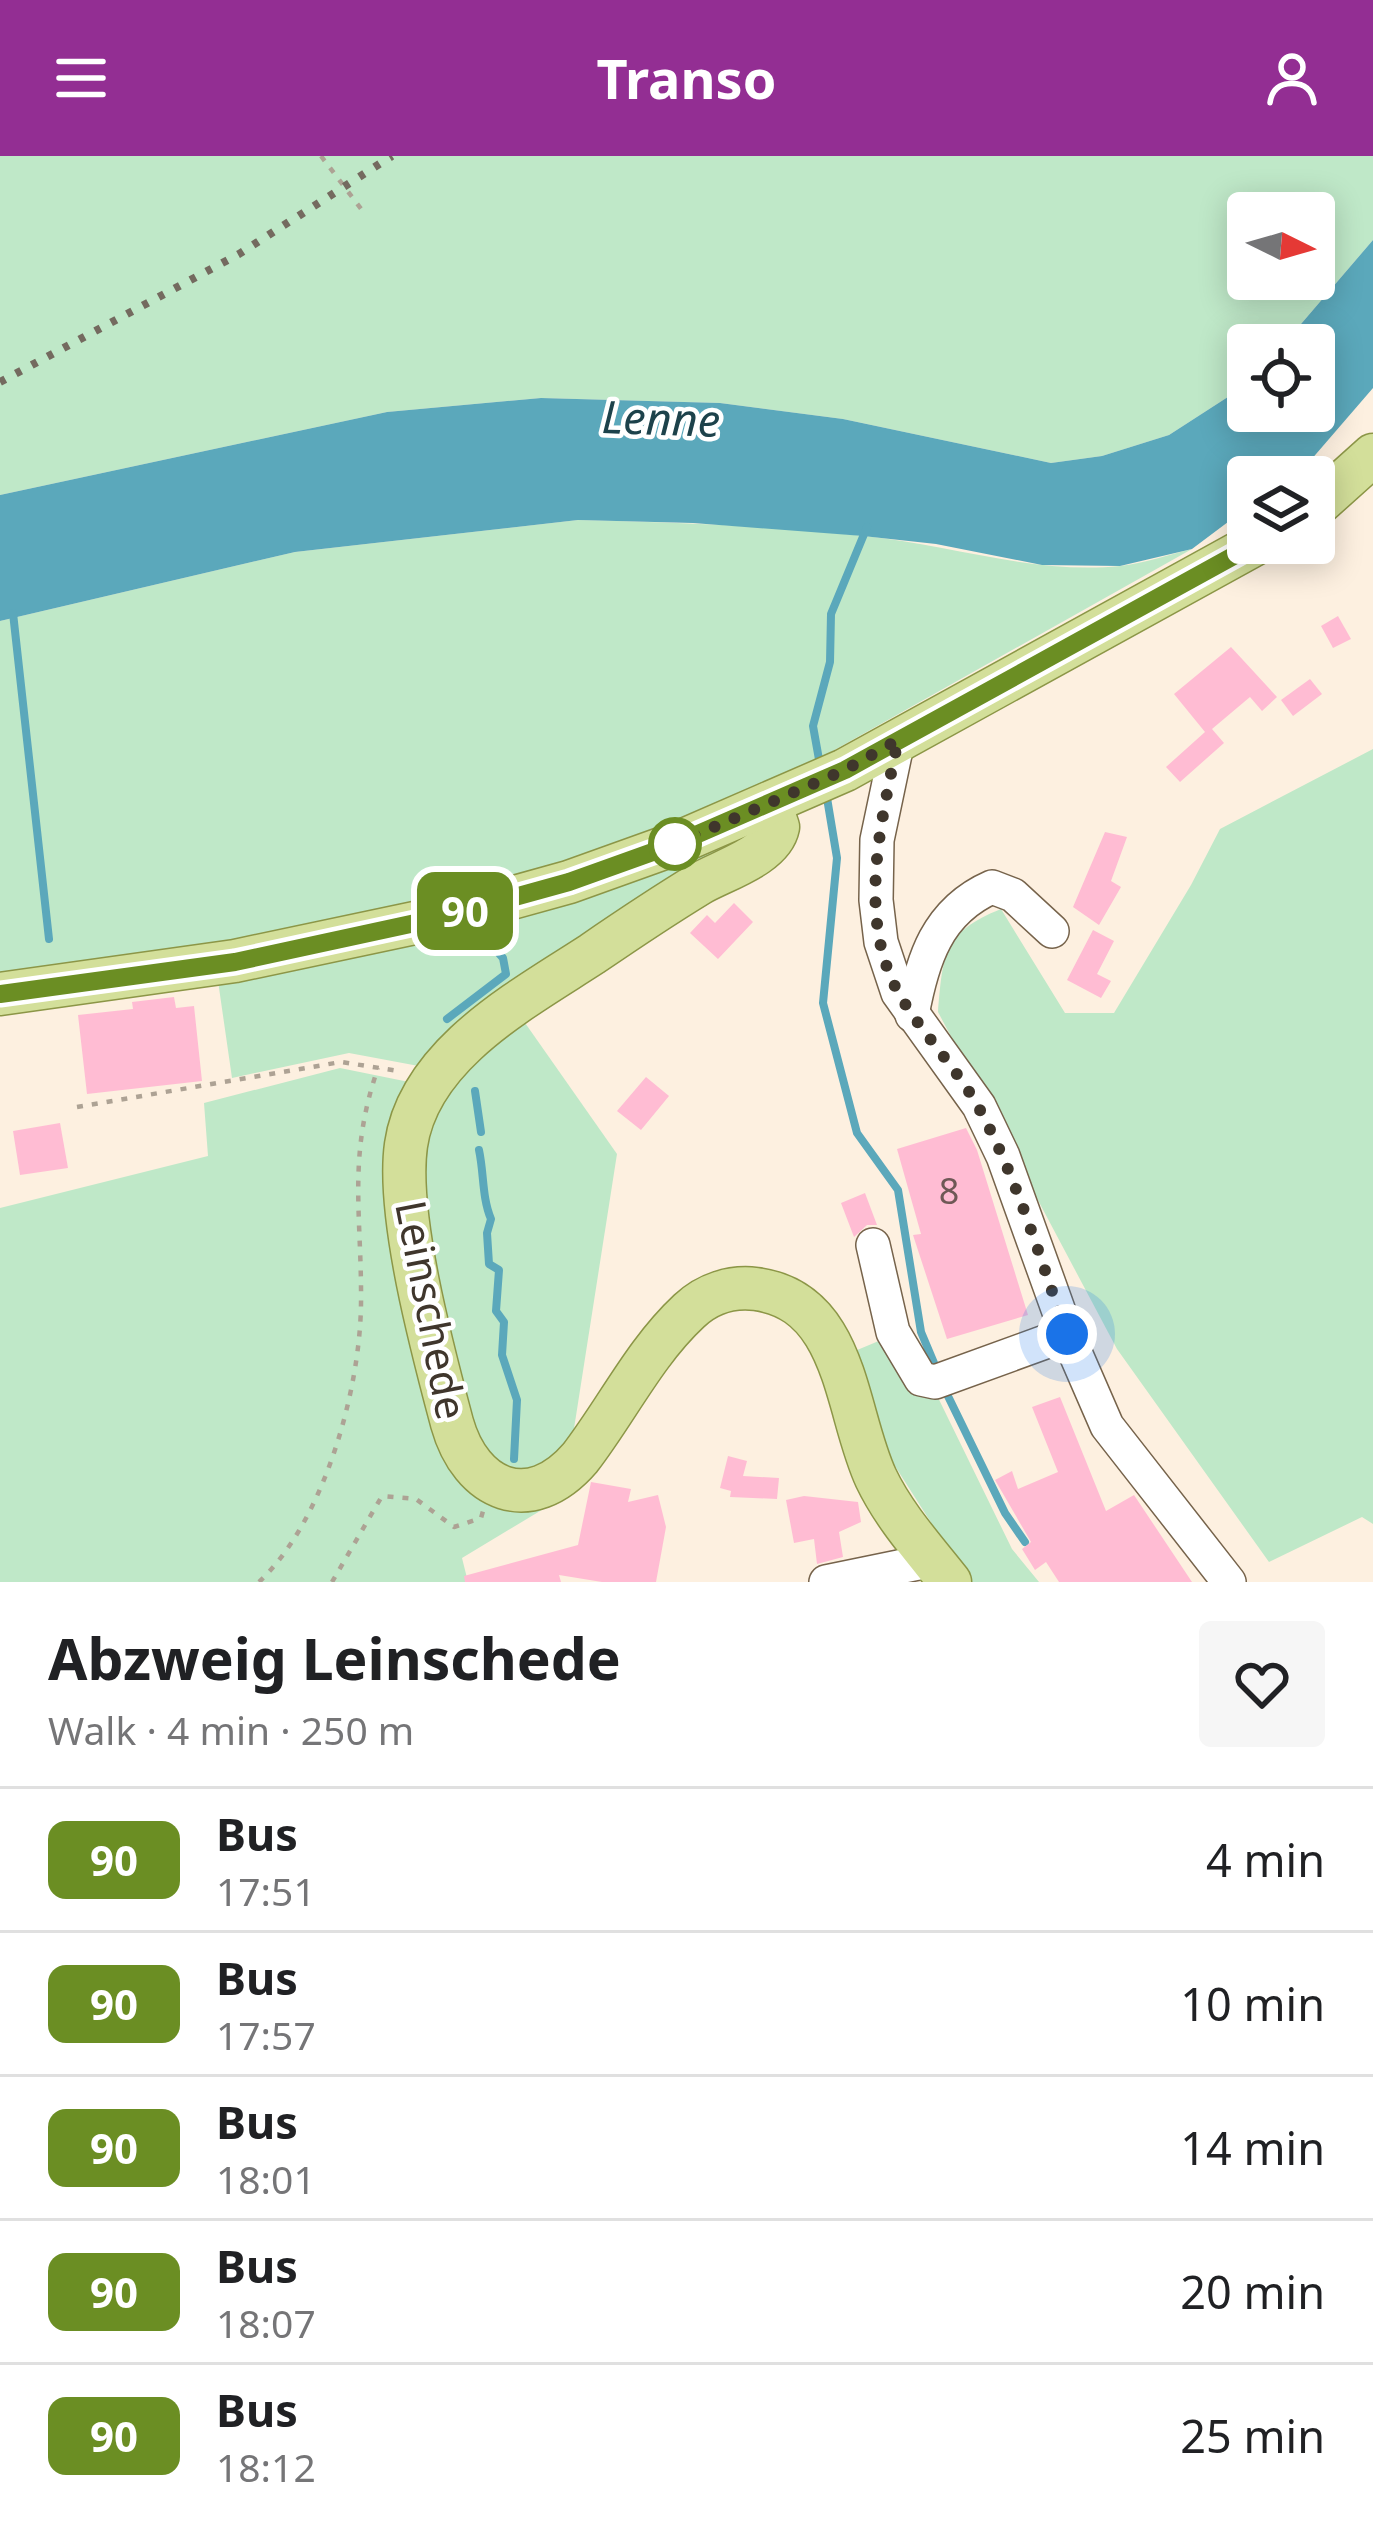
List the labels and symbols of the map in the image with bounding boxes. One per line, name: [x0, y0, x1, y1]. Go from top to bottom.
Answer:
north arrow: [1227, 192, 1335, 300]
water label: Lenne: [601, 385, 721, 450]
unlabelled marker: [650, 819, 700, 869]
line badge: 90: [411, 872, 519, 950]
house number: 8: [939, 1166, 959, 1215]
street label: Leinschede: [383, 1195, 482, 1424]
your location: [1037, 1304, 1097, 1364]

